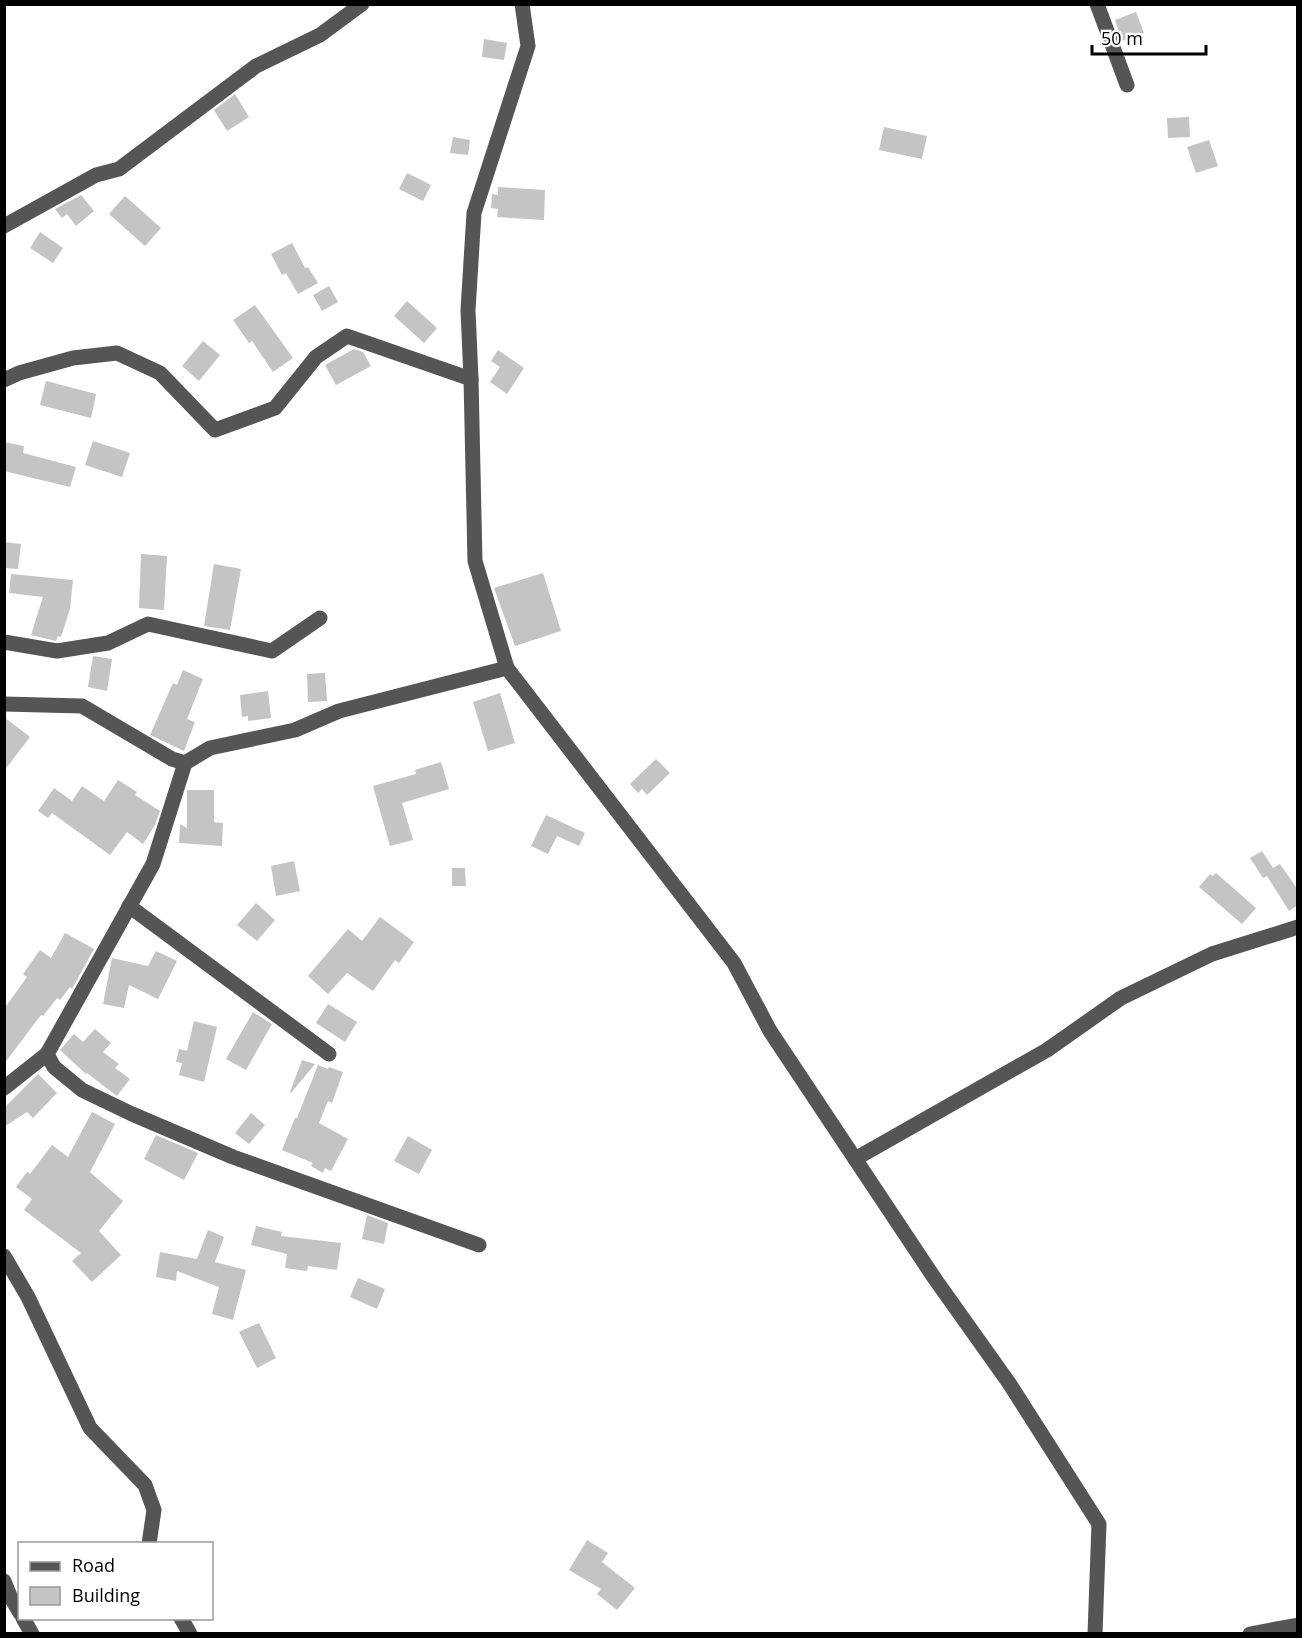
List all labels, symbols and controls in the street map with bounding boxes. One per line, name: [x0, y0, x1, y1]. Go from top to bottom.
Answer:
scale bar: [1092, 18, 1206, 56]
text: 50 m: [1101, 26, 1143, 50]
legend: [18, 1542, 213, 1620]
text: Road: [72, 1553, 115, 1577]
text: Building: [72, 1583, 140, 1607]

